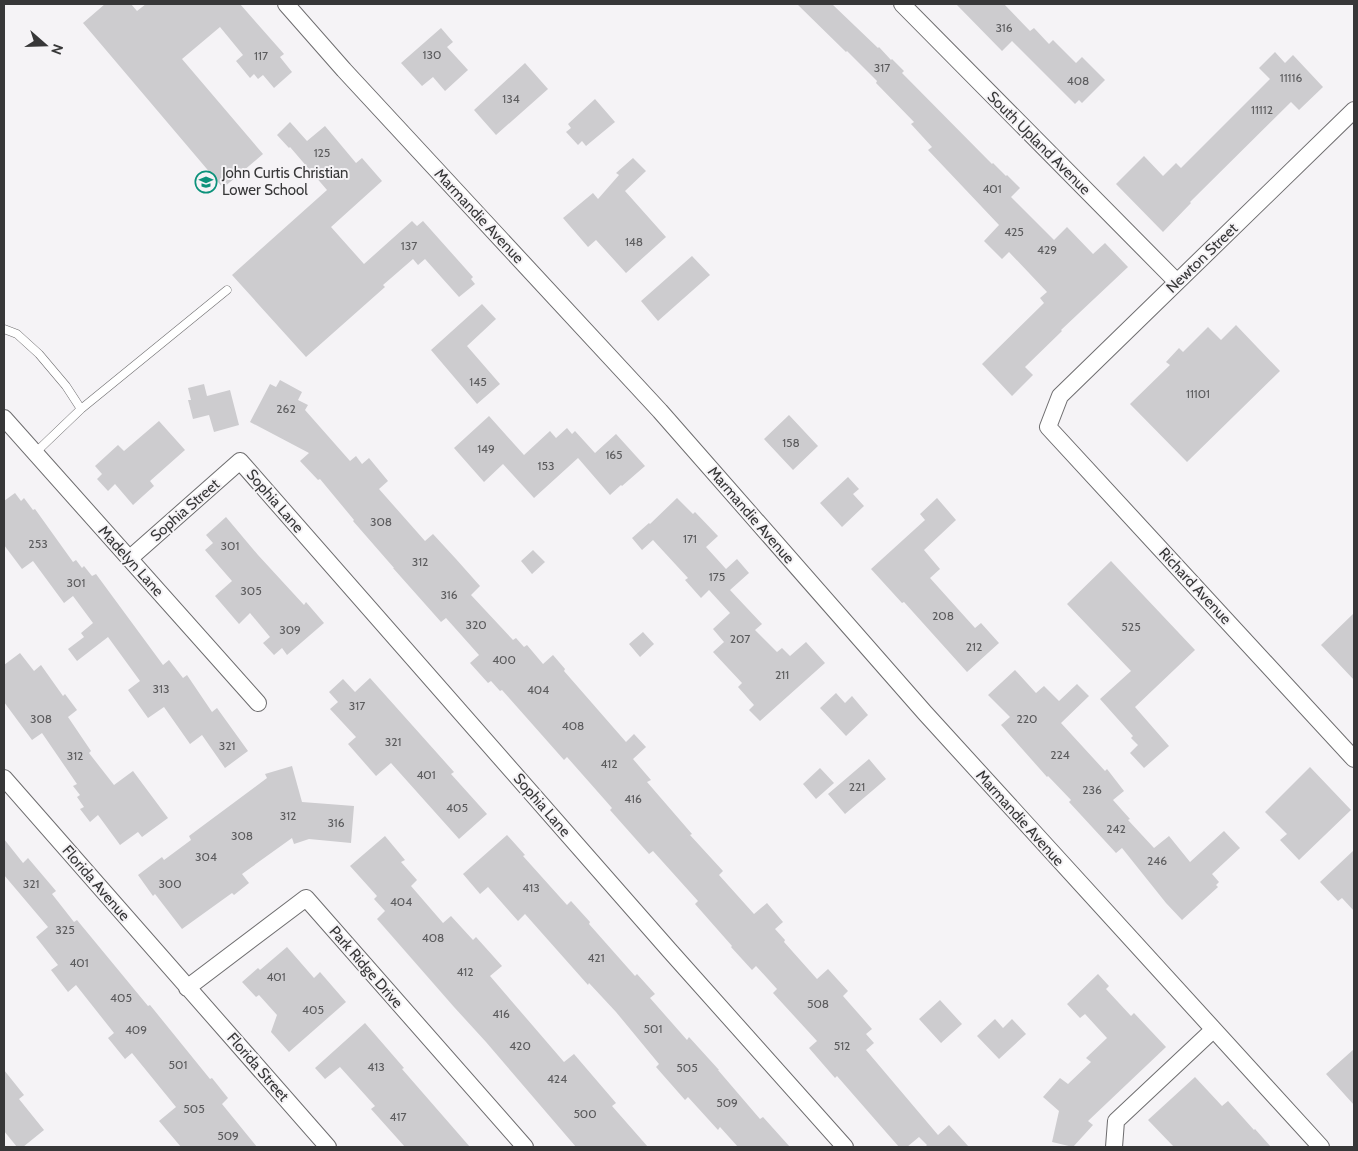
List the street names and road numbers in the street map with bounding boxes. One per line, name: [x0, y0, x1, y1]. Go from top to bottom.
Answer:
street label: South Upland Avenue: [984, 88, 1095, 199]
street label: Marmandie Avenue: [431, 165, 528, 267]
street label: Newton Street: [1162, 219, 1242, 297]
street label: Marmandie Avenue: [704, 463, 798, 568]
street label: Sophia Lane: [243, 466, 308, 537]
street label: Sophia Street: [147, 475, 223, 545]
street label: Madelyn Lane: [95, 522, 168, 600]
street label: Richard Avenue: [1155, 544, 1235, 628]
street label: Marmandie Avenue: [972, 766, 1068, 870]
street label: Sophia Lane: [510, 770, 575, 841]
street label: Florida Avenue: [58, 842, 134, 925]
street label: Park Ridge Drive: [325, 922, 407, 1012]
street label: Florida Street: [223, 1029, 293, 1105]

